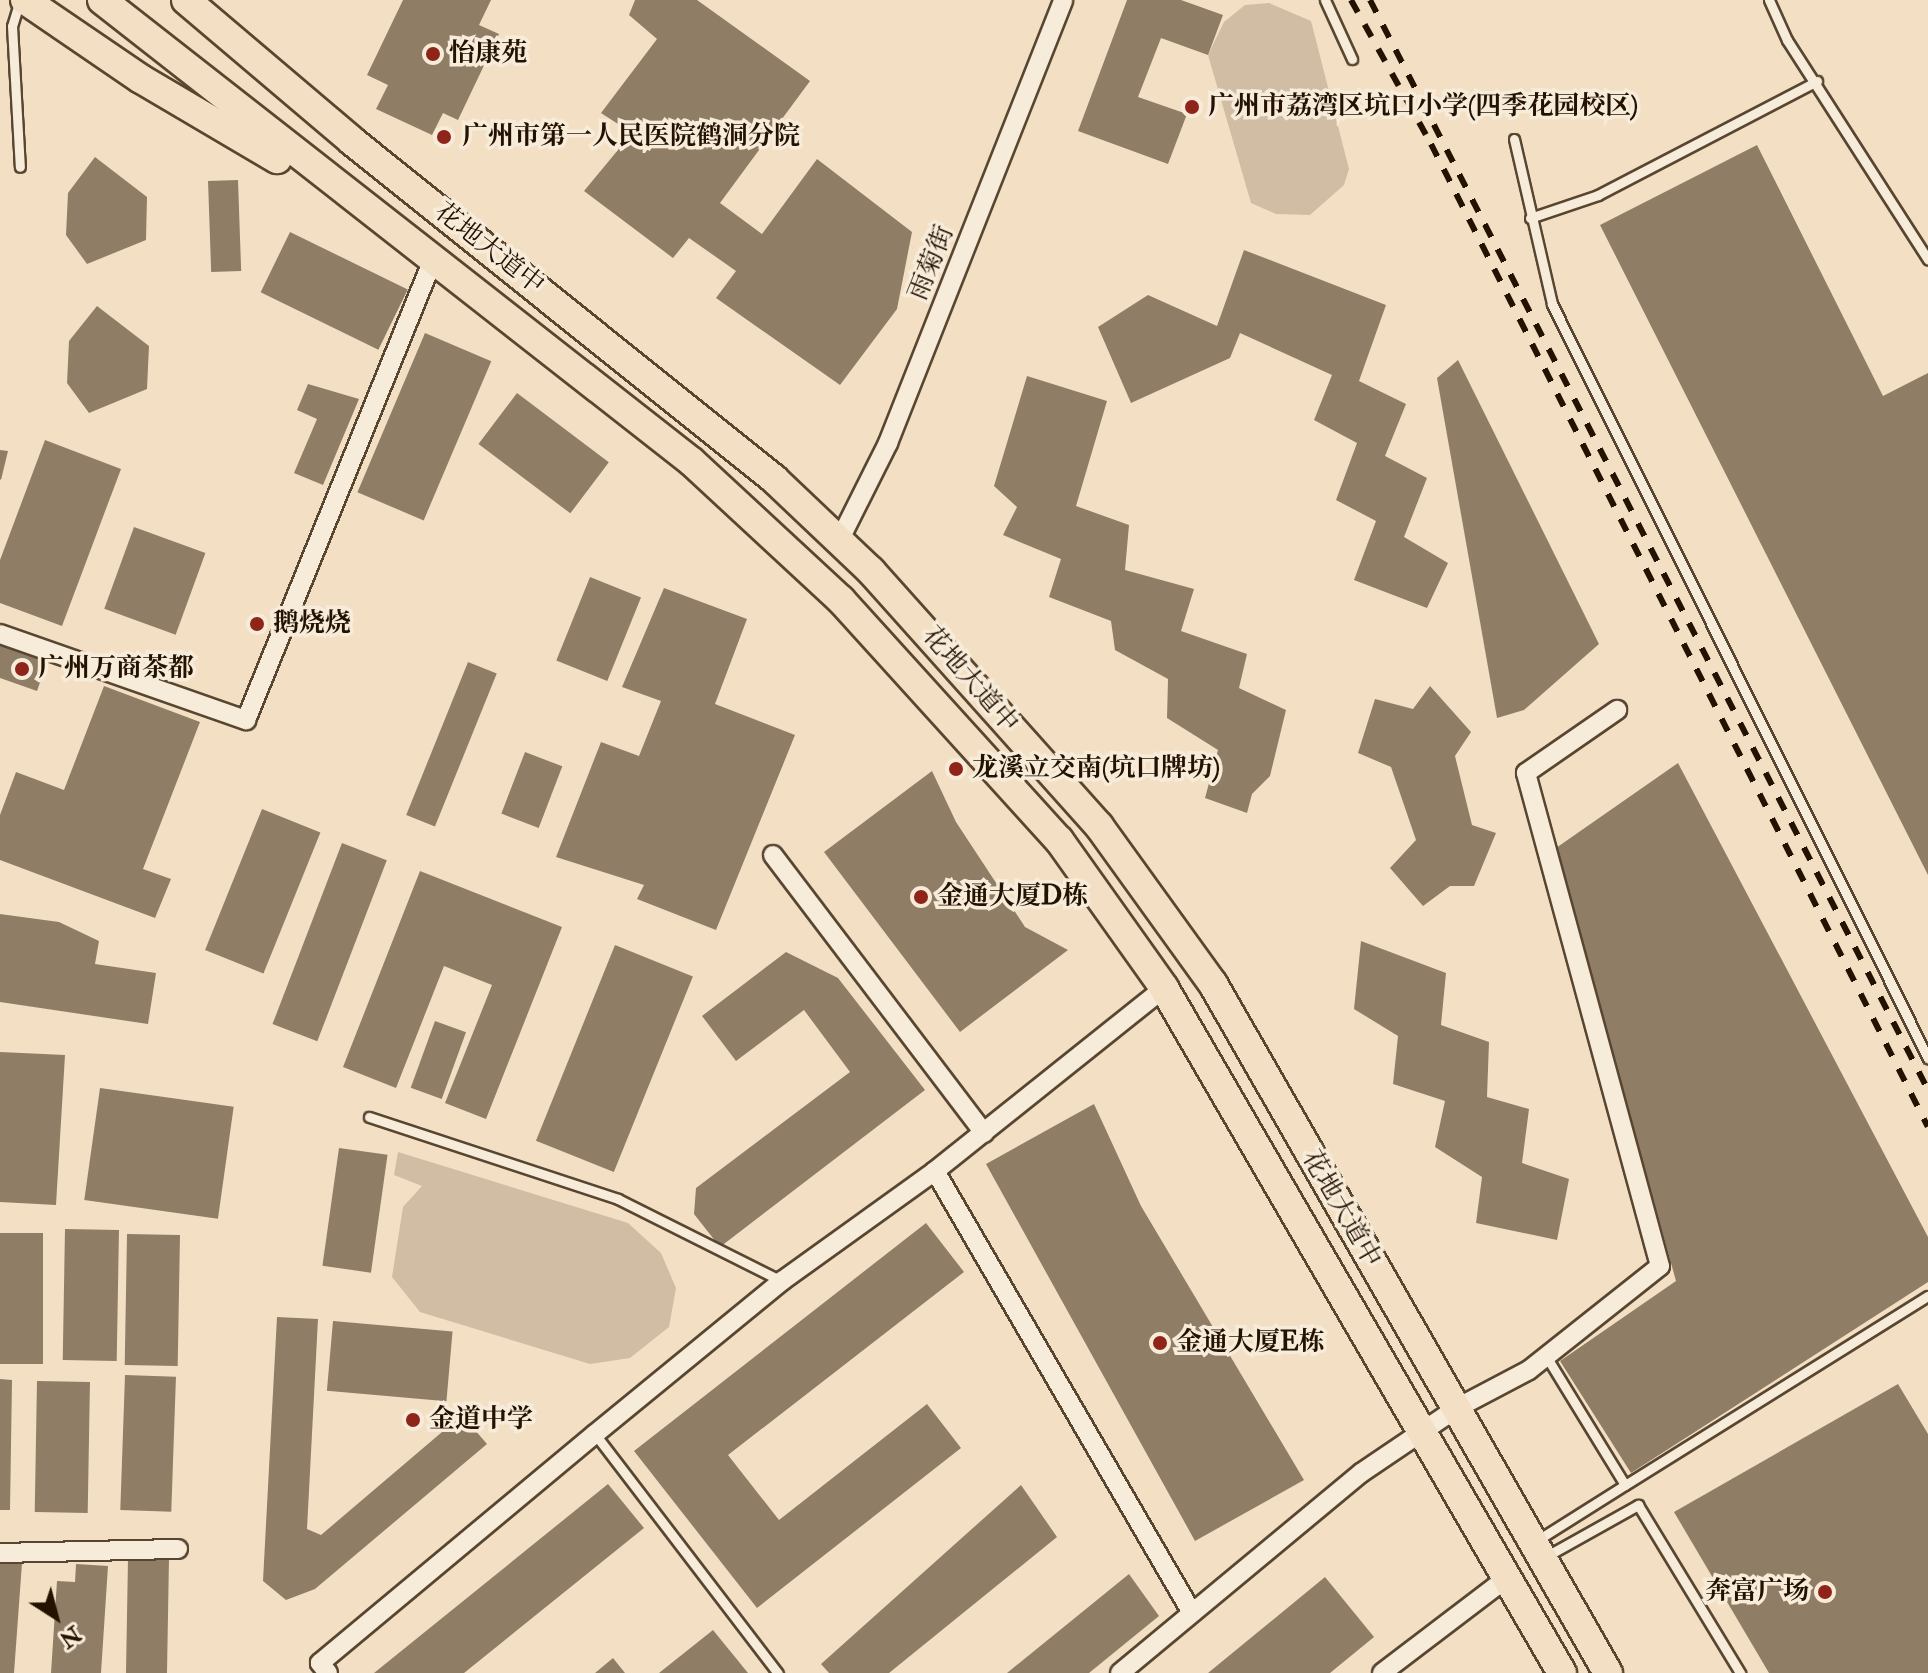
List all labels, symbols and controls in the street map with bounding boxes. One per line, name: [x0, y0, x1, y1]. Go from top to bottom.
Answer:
place label: 怡康苑: [449, 38, 527, 70]
marker: 怡康苑: [424, 45, 442, 63]
place label: 广州市荔湾区坑口小学(四季花园校区): [1208, 91, 1638, 123]
marker: 广州市荔湾区坑口小学(四季花园校区): [1183, 98, 1201, 116]
place label: 广州市第一人民医院鹤洞分院: [462, 121, 800, 153]
marker: 广州市第一人民医院鹤洞分院: [433, 126, 455, 148]
street label: 花地大道中: [428, 197, 550, 301]
street label: 雨菊街: [903, 221, 961, 305]
place label: 鹅烧烧: [273, 608, 351, 640]
marker: 鹅烧烧: [248, 615, 266, 633]
street label: 花地大道中: [916, 621, 1024, 739]
place label: 广州万商茶都: [38, 653, 194, 685]
marker: 广州万商茶都: [13, 660, 31, 678]
place label: 龙溪立交南(坑口牌坊): [972, 753, 1220, 785]
marker: 龙溪立交南(坑口牌坊): [947, 760, 965, 778]
place label: 金通大厦D栋: [937, 881, 1088, 913]
marker: 金通大厦D栋: [912, 888, 930, 906]
street label: 花地大道中: [1295, 1145, 1387, 1273]
place label: 金通大厦E栋: [1176, 1327, 1325, 1359]
marker: 金通大厦E栋: [1151, 1334, 1169, 1352]
place label: 金道中学: [429, 1404, 533, 1436]
marker: 金道中学: [404, 1411, 422, 1429]
place label: 奔富广场: [1705, 1576, 1809, 1608]
north arrow: [16, 1577, 96, 1657]
marker: 奔富广场: [1816, 1583, 1834, 1601]
text: N: [54, 1619, 86, 1654]

